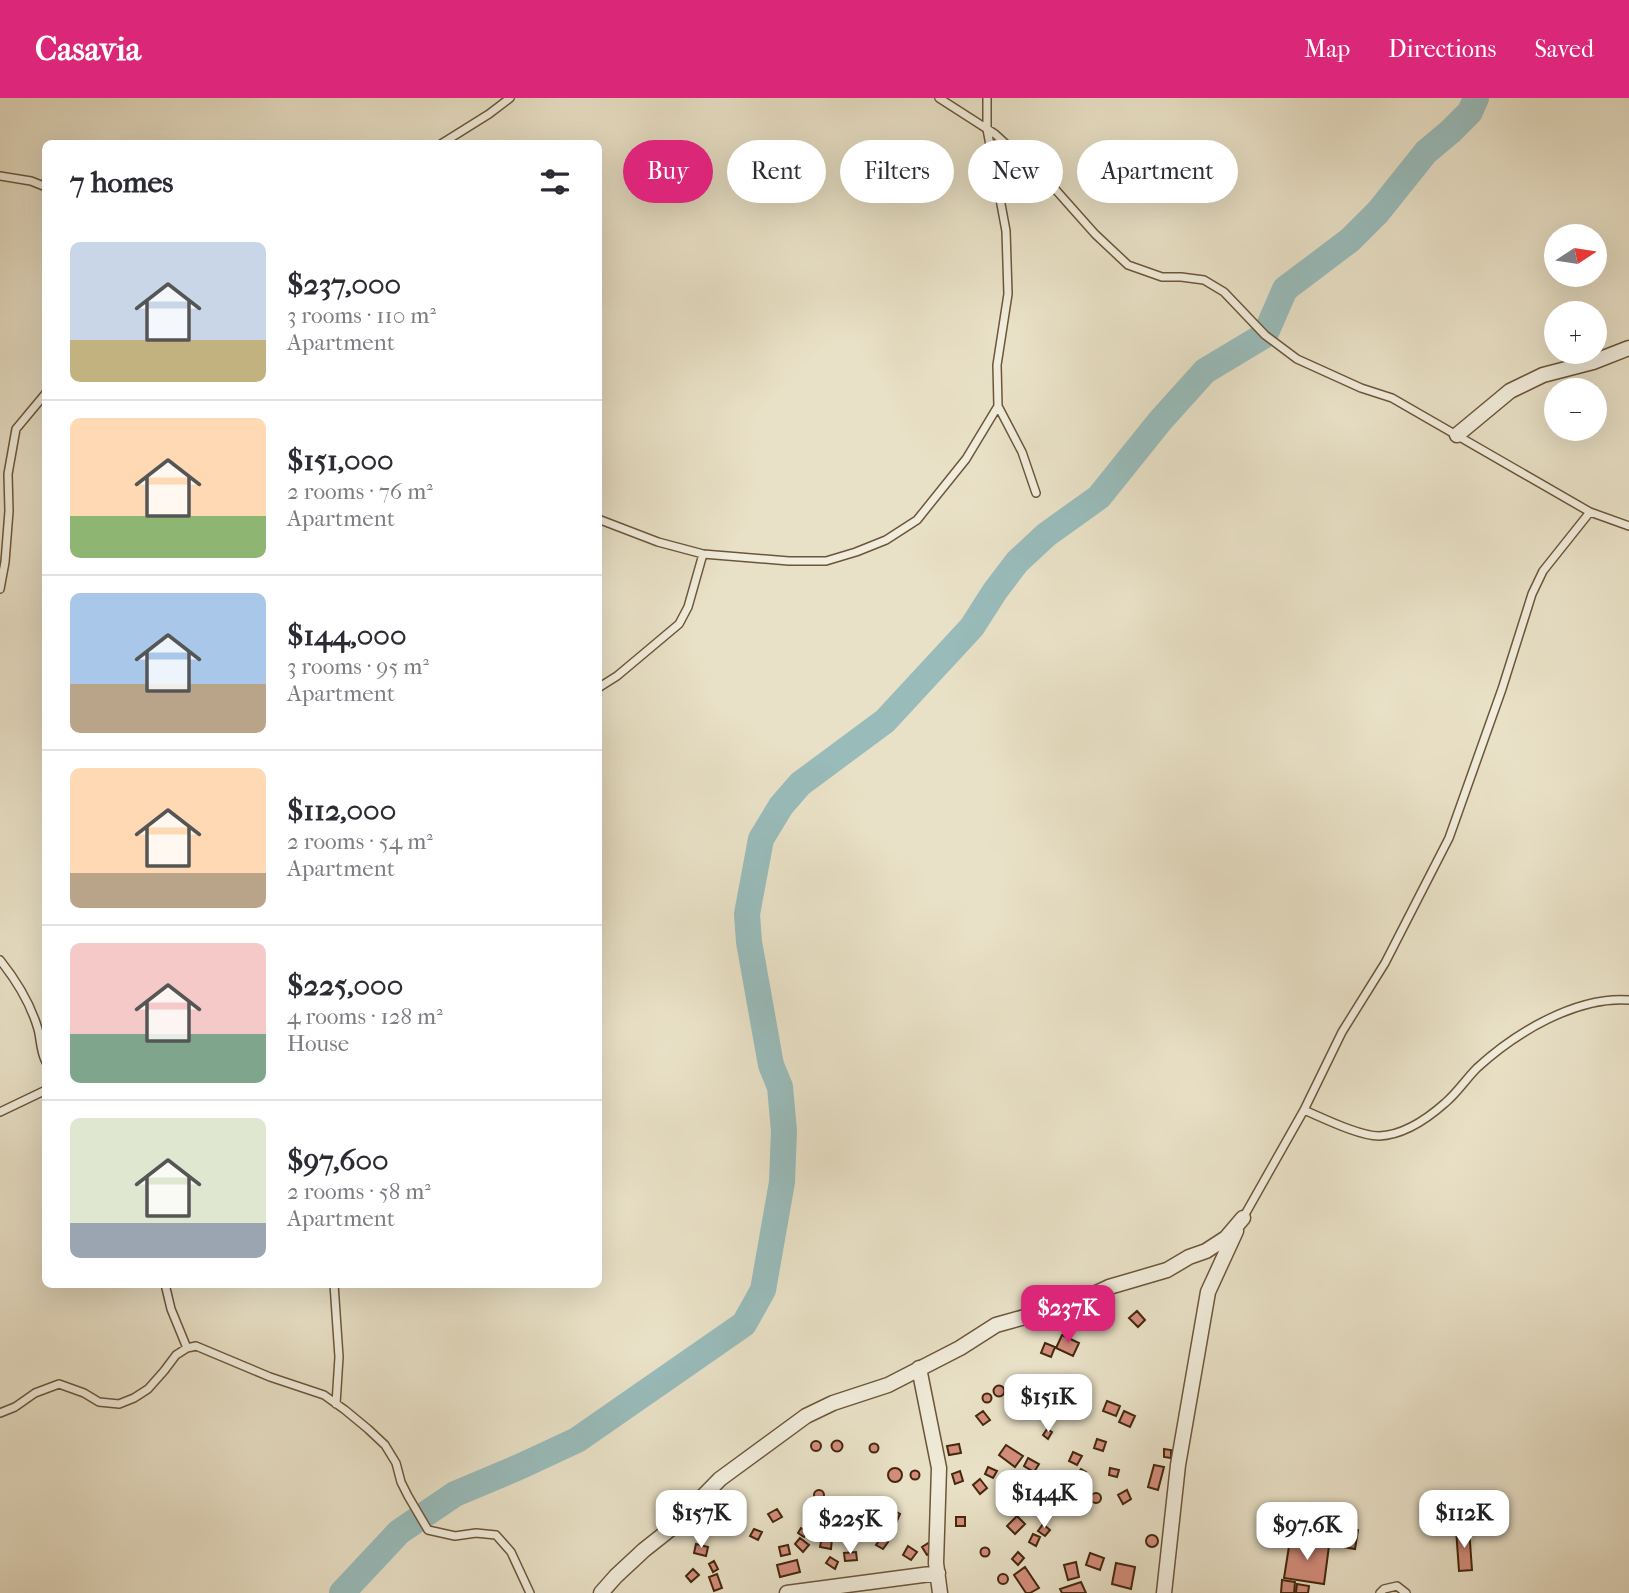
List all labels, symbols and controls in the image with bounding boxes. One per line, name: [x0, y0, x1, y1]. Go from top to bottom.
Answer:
text: Casavia: [35, 30, 141, 69]
text: Map: [1304, 35, 1350, 63]
text: Directions: [1388, 35, 1496, 63]
text: Saved: [1534, 35, 1594, 63]
chip: Buy: [623, 140, 713, 203]
chip: Rent: [727, 140, 826, 203]
chip: Filters: [840, 140, 954, 203]
chip: New: [968, 140, 1063, 203]
chip: Apartment: [1077, 140, 1238, 203]
icon: filters: [536, 163, 574, 201]
text: 7 homes: [70, 165, 173, 200]
north arrow: [1544, 224, 1606, 287]
map controls: [1544, 224, 1607, 441]
text: $237,000: [287, 267, 401, 302]
icon: home: [126, 270, 210, 354]
button: +: [1544, 301, 1607, 364]
text: 3 rooms · 110 m²: [287, 302, 436, 329]
text: Apartment: [287, 329, 395, 356]
button: −: [1544, 378, 1607, 441]
text: $151,000: [287, 443, 394, 478]
icon: home: [126, 446, 210, 530]
text: 2 rooms · 76 m²: [287, 478, 433, 505]
text: Apartment: [287, 505, 395, 532]
text: $144,000: [287, 618, 406, 653]
icon: home: [126, 621, 210, 705]
text: 3 rooms · 95 m²: [287, 653, 429, 680]
text: Apartment: [287, 680, 395, 707]
text: $112,000: [287, 793, 396, 828]
icon: home: [126, 796, 210, 880]
text: 2 rooms · 54 m²: [287, 828, 433, 855]
text: Apartment: [287, 855, 395, 882]
text: $225,000: [287, 968, 403, 1003]
icon: home: [126, 971, 210, 1055]
text: 4 rooms · 128 m²: [287, 1003, 443, 1030]
text: House: [287, 1030, 349, 1057]
text: $97,600: [287, 1143, 389, 1178]
icon: home: [126, 1146, 210, 1230]
text: 2 rooms · 58 m²: [287, 1178, 431, 1205]
text: Apartment: [287, 1205, 395, 1232]
pin: $237K: [1019, 1286, 1117, 1345]
text: $237K: [1037, 1294, 1099, 1321]
pin: $151K: [999, 1374, 1097, 1434]
text: $151K: [1020, 1383, 1076, 1410]
pin: $144K: [995, 1470, 1093, 1530]
text: $144K: [1012, 1479, 1076, 1506]
pin: $157K: [652, 1490, 750, 1550]
pin: $112K: [1415, 1490, 1513, 1550]
pin: $225K: [801, 1496, 899, 1556]
text: $157K: [672, 1499, 730, 1526]
text: $112K: [1435, 1499, 1493, 1526]
pin: $97.6K: [1250, 1502, 1364, 1562]
text: $225K: [819, 1505, 881, 1532]
text: $97.6K: [1272, 1511, 1342, 1538]

